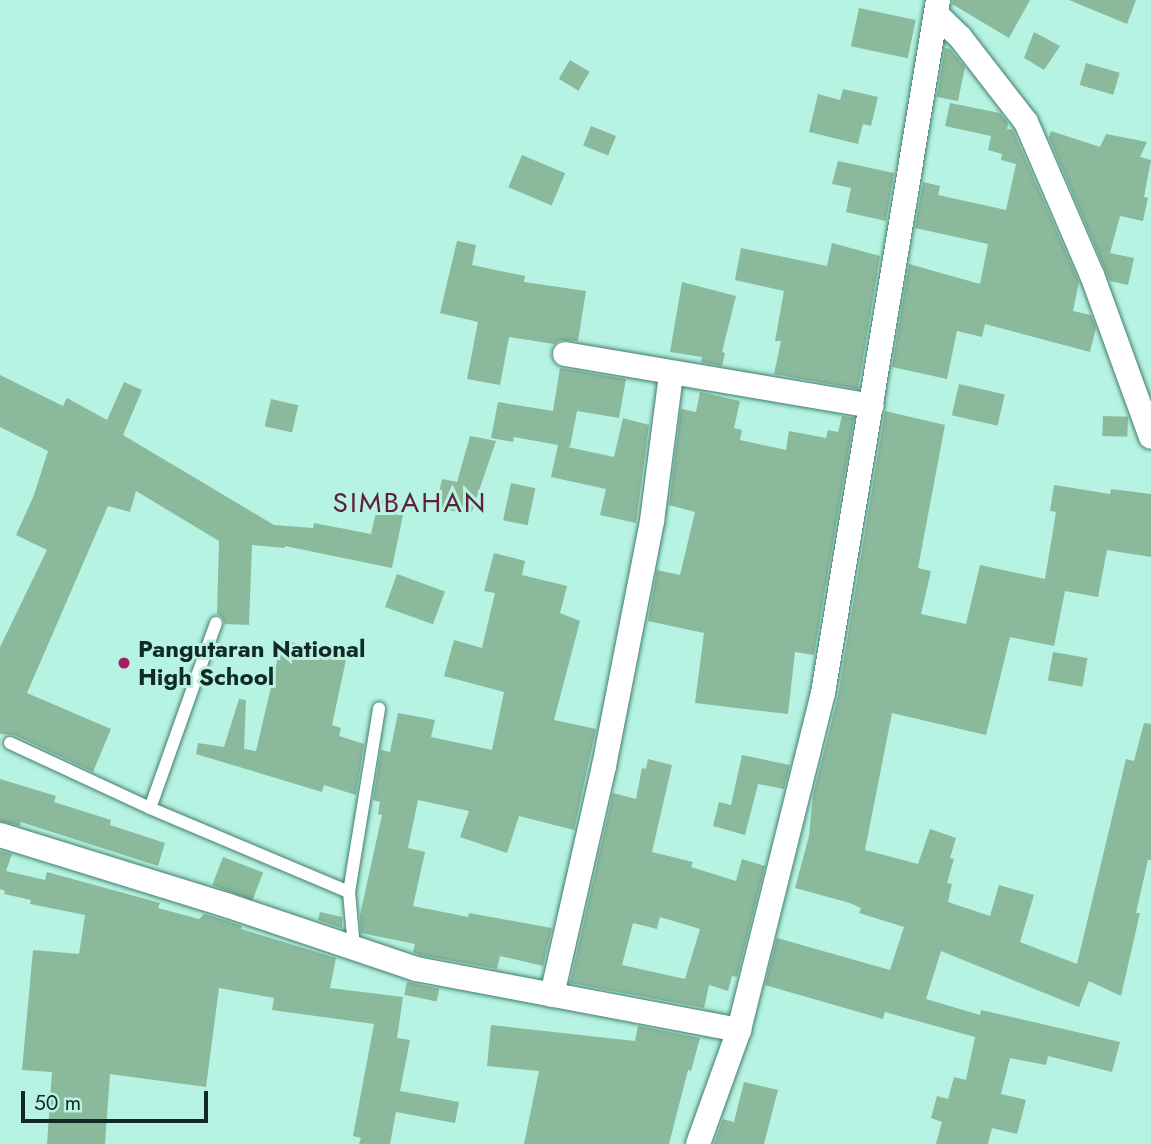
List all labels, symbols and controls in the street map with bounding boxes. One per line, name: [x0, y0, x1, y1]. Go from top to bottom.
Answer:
district label: SIMBAHAN: [334, 486, 486, 520]
place label: Pangutaran National High School: [138, 635, 365, 691]
marker: Pangutaran National High School: [116, 655, 132, 671]
scale bar: [24, 1078, 212, 1122]
text: 50 m: [34, 1088, 81, 1118]

